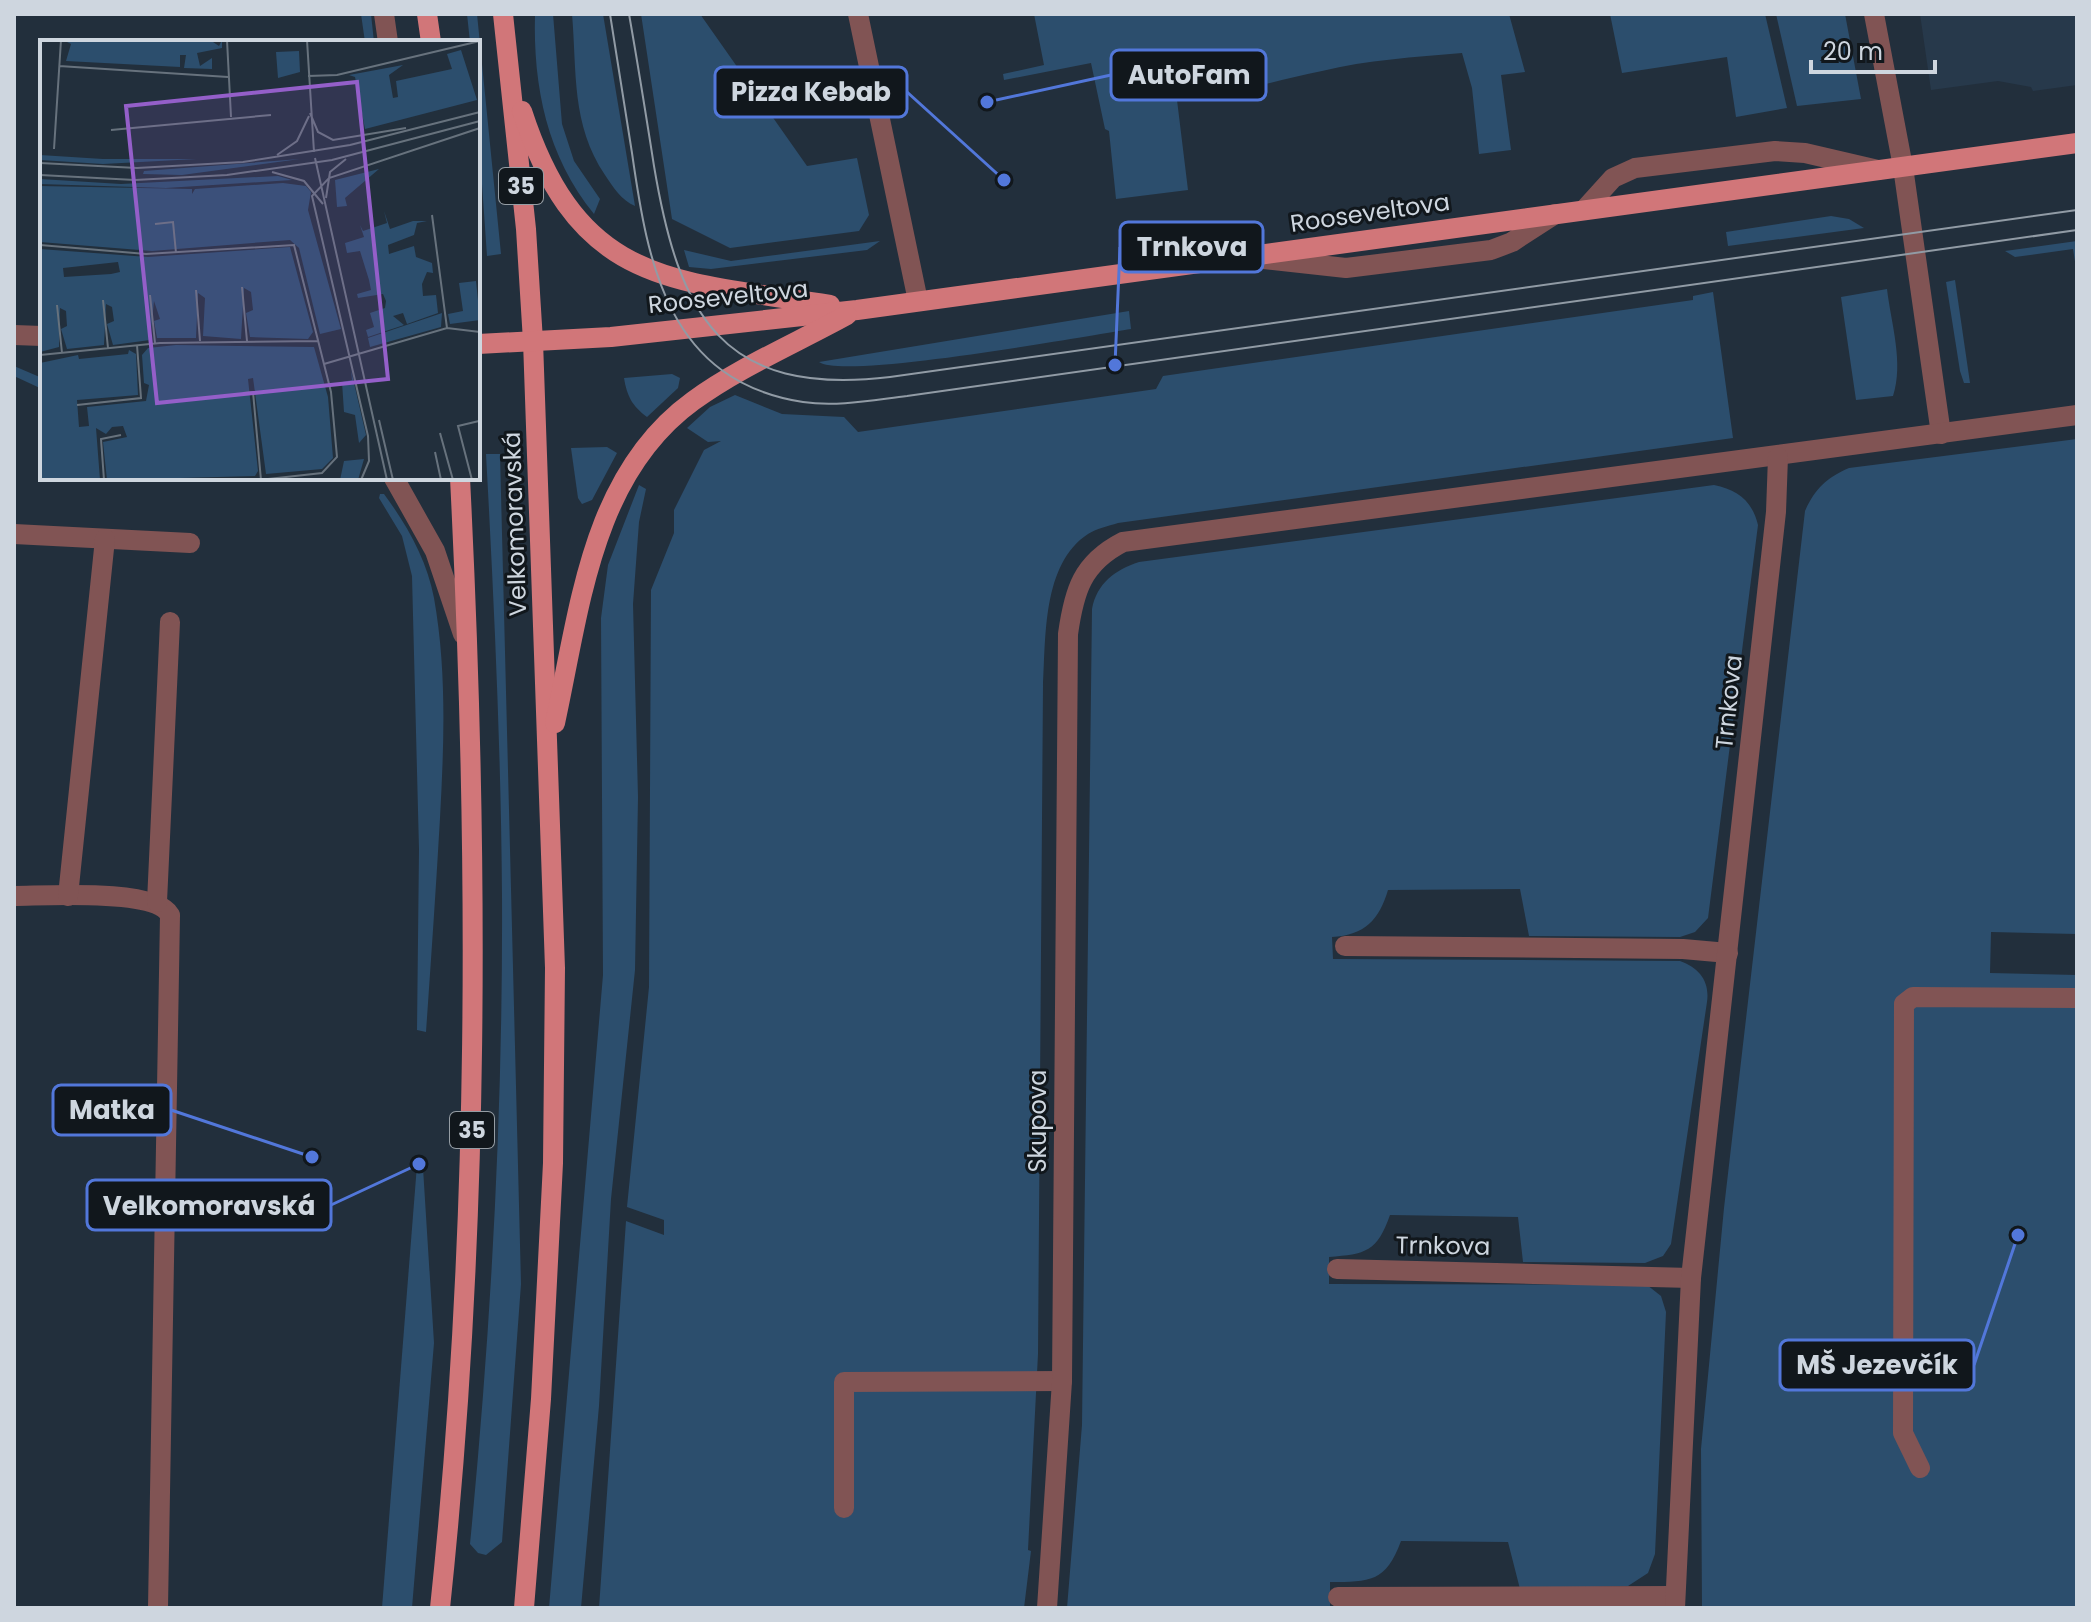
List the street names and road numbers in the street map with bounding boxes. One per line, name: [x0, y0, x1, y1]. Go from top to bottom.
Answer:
road number: 35: [499, 168, 543, 204]
street label: Rooseveltova: [1288, 185, 1452, 240]
street label: Rooseveltova: [646, 272, 810, 321]
street label: Velkomoravská: [495, 431, 534, 617]
street label: Trnkova: [1707, 653, 1750, 751]
street label: Skupova: [1021, 1069, 1054, 1173]
road number: 35: [450, 1112, 494, 1148]
street label: Trnkova: [1395, 1228, 1491, 1263]

